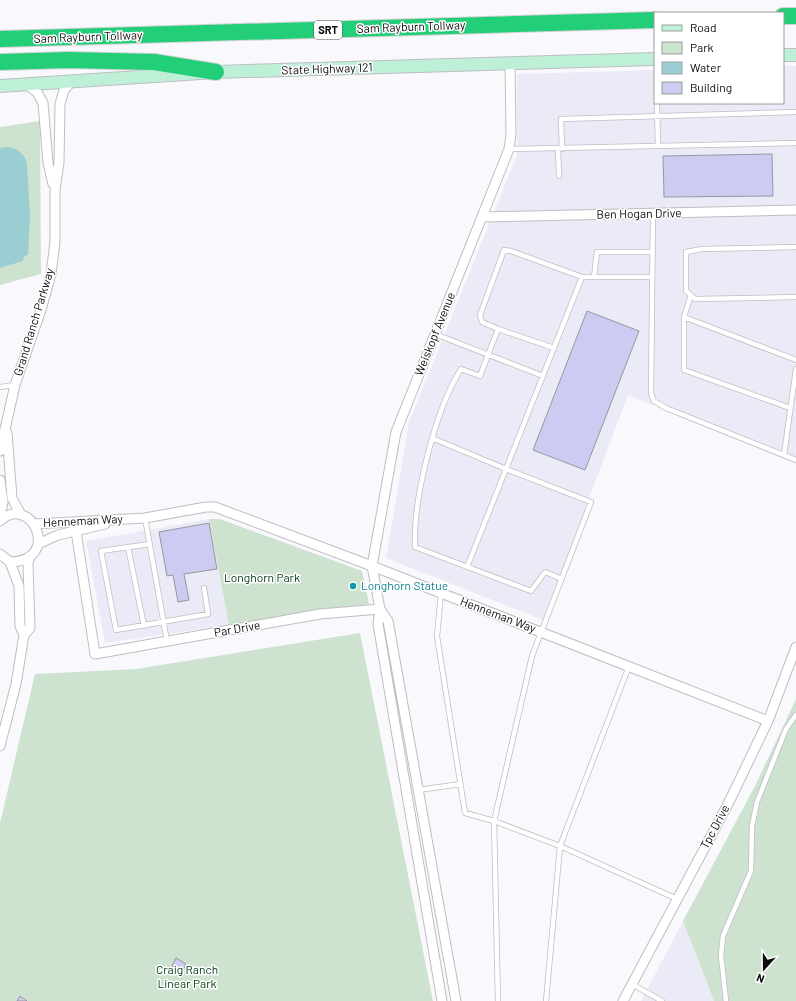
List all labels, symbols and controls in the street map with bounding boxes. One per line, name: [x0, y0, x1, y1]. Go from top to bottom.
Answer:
legend: [654, 12, 784, 104]
street label: Sam Rayburn Tollway: [356, 17, 466, 35]
text: Road: [690, 20, 717, 34]
road number: SRT: [314, 21, 342, 39]
street label: Sam Rayburn Tollway: [33, 27, 143, 45]
text: Park: [690, 40, 714, 54]
street label: State Highway 121: [281, 59, 373, 77]
text: Water: [690, 60, 722, 74]
text: Building: [690, 80, 732, 94]
street label: Ben Hogan Drive: [596, 205, 682, 221]
street label: Grand Ranch Parkway: [10, 266, 56, 377]
street label: Weiskopf Avenue: [411, 290, 457, 377]
street label: Henneman Way: [43, 511, 124, 529]
park label: Longhorn Park: [224, 570, 300, 584]
place label: Longhorn Statue: [361, 578, 448, 592]
marker: Longhorn Statue: [348, 581, 358, 591]
street label: Henneman Way: [459, 593, 539, 635]
street label: Par Drive: [213, 617, 261, 639]
street label: Tpc Drive: [697, 802, 732, 851]
north arrow: [744, 949, 784, 989]
park label: Craig Ranch Linear Park: [156, 962, 218, 990]
text: N: [754, 971, 766, 986]

